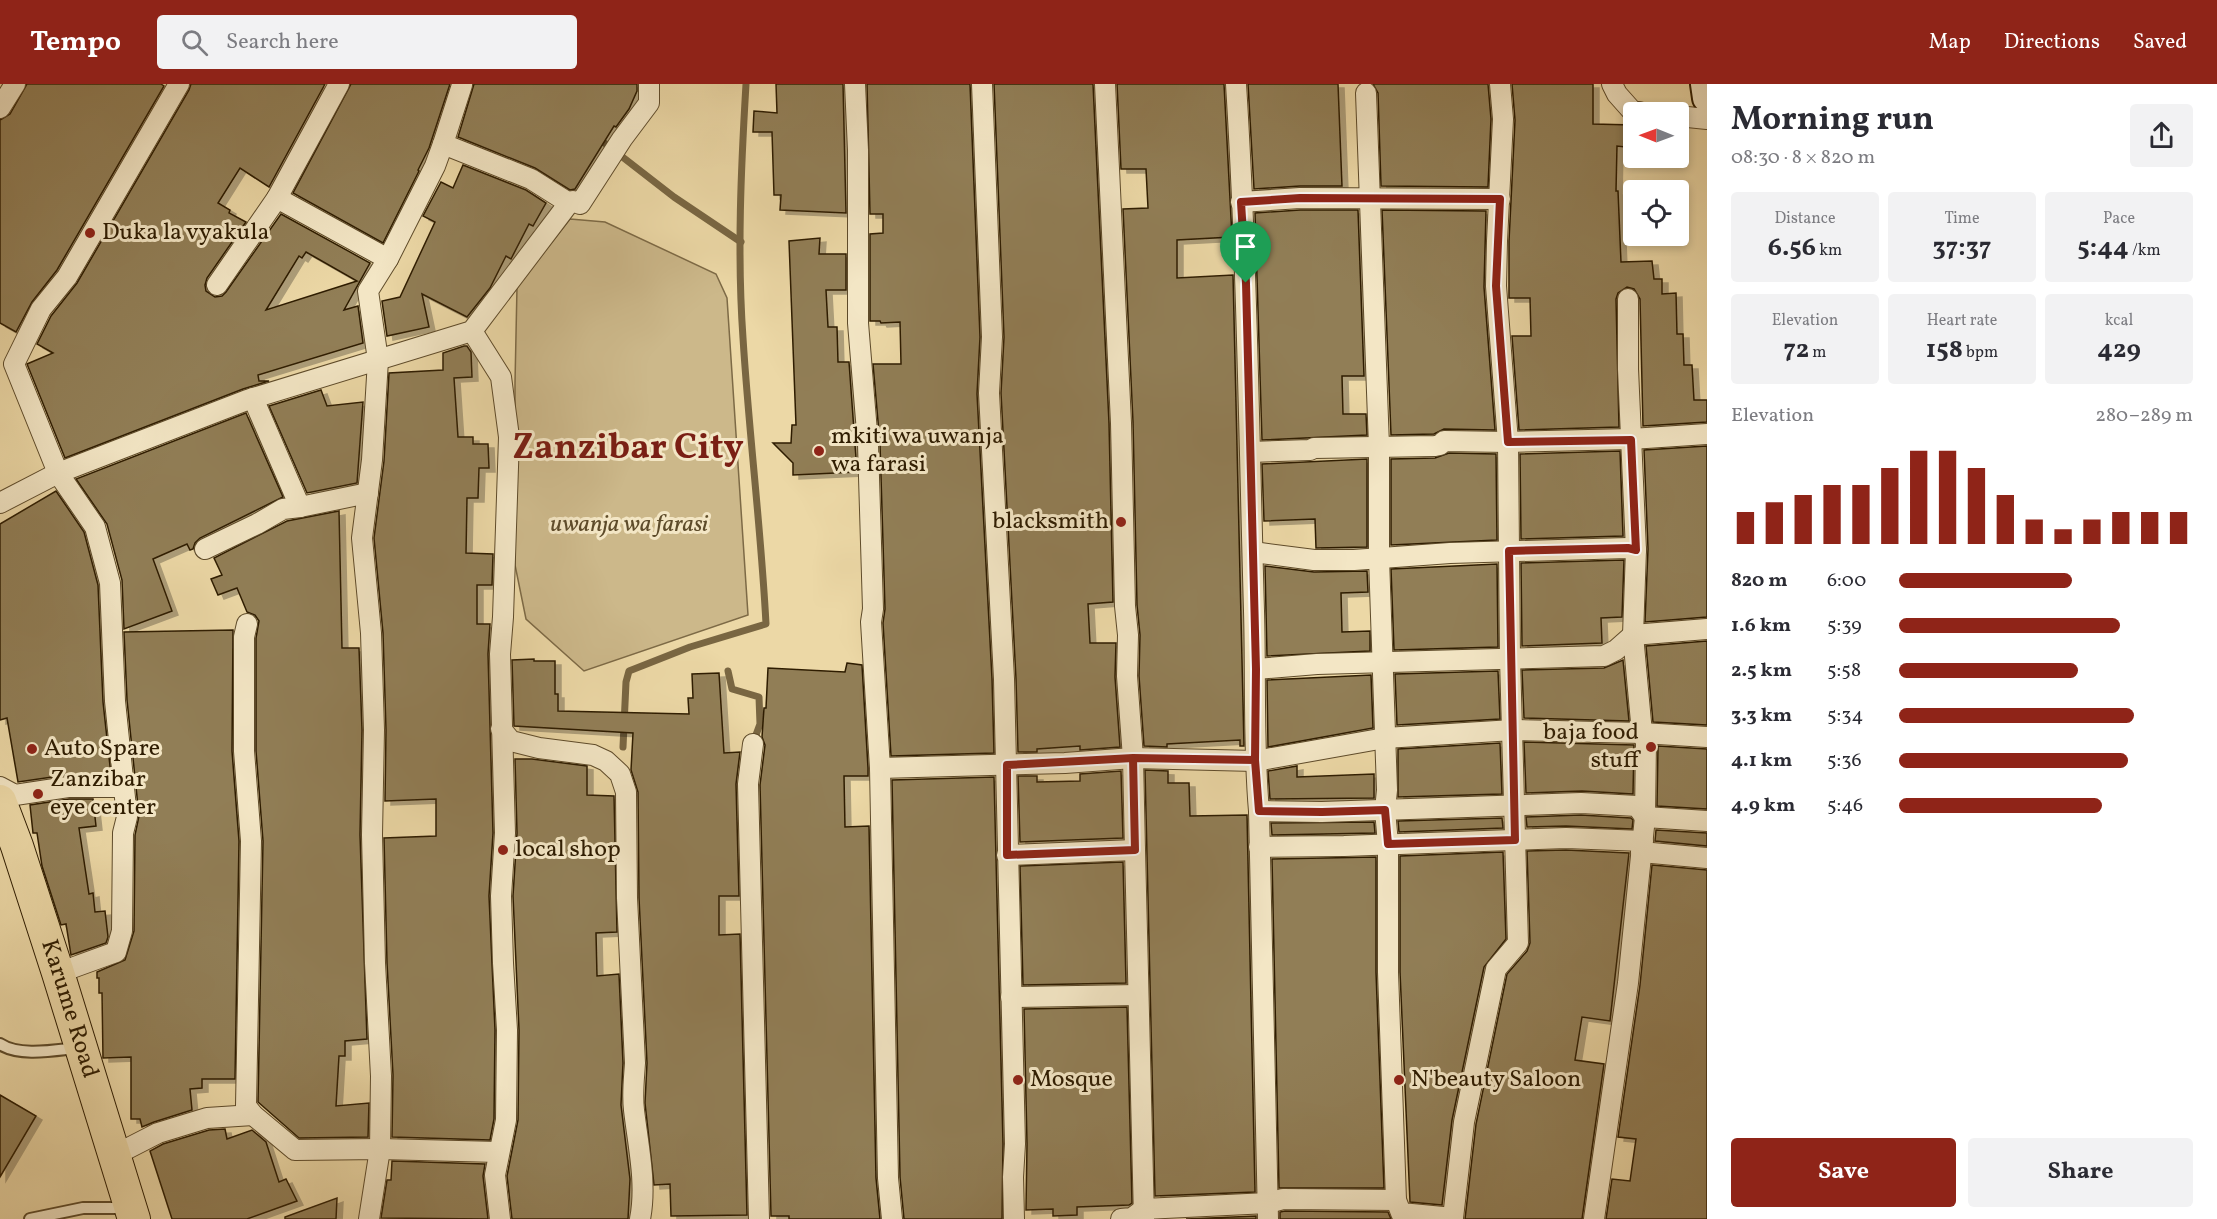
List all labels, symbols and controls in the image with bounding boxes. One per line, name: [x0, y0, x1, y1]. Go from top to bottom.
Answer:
search box: [157, 15, 577, 69]
text: Tempo: [30, 23, 121, 62]
icon: search: [178, 26, 211, 59]
text: Search here: [226, 27, 339, 58]
text: Map: [1929, 28, 1971, 57]
text: Directions: [2004, 28, 2100, 57]
text: Saved: [2133, 28, 2187, 57]
text: Morning run: [1731, 98, 1934, 144]
north arrow: [1623, 102, 1689, 168]
map controls: [1623, 102, 1689, 246]
button: share: [2130, 104, 2193, 167]
text: 08:30 · 8 × 820 m: [1731, 144, 1875, 172]
button: locate: [1623, 180, 1689, 246]
text: Distance: [1774, 208, 1836, 230]
text: Time: [1944, 208, 1980, 230]
text: Pace: [2103, 208, 2135, 230]
place label: Duka la vyakula: [102, 216, 269, 250]
pin: [1220, 221, 1271, 283]
marker: Duka la vyakula: [83, 226, 97, 240]
icon: arrive: [1229, 230, 1262, 263]
text: 6.56: [1768, 230, 1816, 266]
text: 37:37: [1933, 230, 1991, 266]
text: 5:44: [2077, 230, 2129, 266]
text: km: [1816, 240, 1842, 262]
text: /km: [2129, 240, 2161, 262]
text: Elevation: [1772, 310, 1838, 332]
text: Heart rate: [1927, 310, 1997, 332]
text: kcal: [2105, 310, 2133, 332]
text: 72: [1783, 332, 1809, 368]
text: 158: [1926, 332, 1963, 368]
text: 429: [2097, 332, 2141, 368]
text: m: [1809, 342, 1827, 364]
text: bpm: [1963, 342, 1998, 364]
text: Elevation: [1731, 402, 1814, 430]
text: 280–289 m: [2095, 402, 2193, 430]
place label: mkiti wa uwanja wa farasi: [831, 420, 1004, 482]
district label: Zanzibar City: [512, 424, 744, 474]
marker: mkiti wa uwanja wa farasi: [812, 444, 826, 458]
place label: blacksmith: [992, 505, 1109, 539]
park label: uwanja wa farasi: [550, 508, 709, 542]
marker: blacksmith: [1114, 515, 1128, 529]
text: 820 m: [1731, 567, 1788, 595]
text: 6:00: [1827, 567, 1866, 595]
text: 1.6 km: [1731, 612, 1791, 640]
text: 5:39: [1827, 612, 1862, 640]
text: 2.5 km: [1731, 657, 1792, 685]
text: 5:58: [1827, 657, 1861, 685]
text: 3.3 km: [1731, 702, 1792, 730]
text: 5:34: [1827, 702, 1864, 730]
place label: baja food stuff: [1543, 716, 1641, 778]
place label: Auto Spare: [44, 732, 160, 766]
marker: baja food stuff: [1644, 740, 1658, 754]
marker: Auto Spare: [25, 742, 39, 756]
text: 4.1 km: [1731, 747, 1792, 775]
text: 5:36: [1827, 747, 1862, 775]
place label: Zanzibar eye center: [50, 763, 156, 825]
marker: Zanzibar eye center: [31, 787, 45, 801]
text: 4.9 km: [1731, 792, 1795, 820]
text: 5:46: [1827, 792, 1863, 820]
place label: local shop: [515, 833, 621, 867]
marker: local shop: [496, 843, 510, 857]
street label: Karume Road: [31, 935, 106, 1082]
place label: Mosque: [1030, 1063, 1113, 1097]
place label: N'beauty Saloon: [1411, 1063, 1581, 1097]
marker: Mosque: [1011, 1073, 1025, 1087]
marker: N'beauty Saloon: [1392, 1073, 1406, 1087]
button: Save: [1731, 1138, 1956, 1207]
button: Share: [1968, 1138, 2193, 1207]

